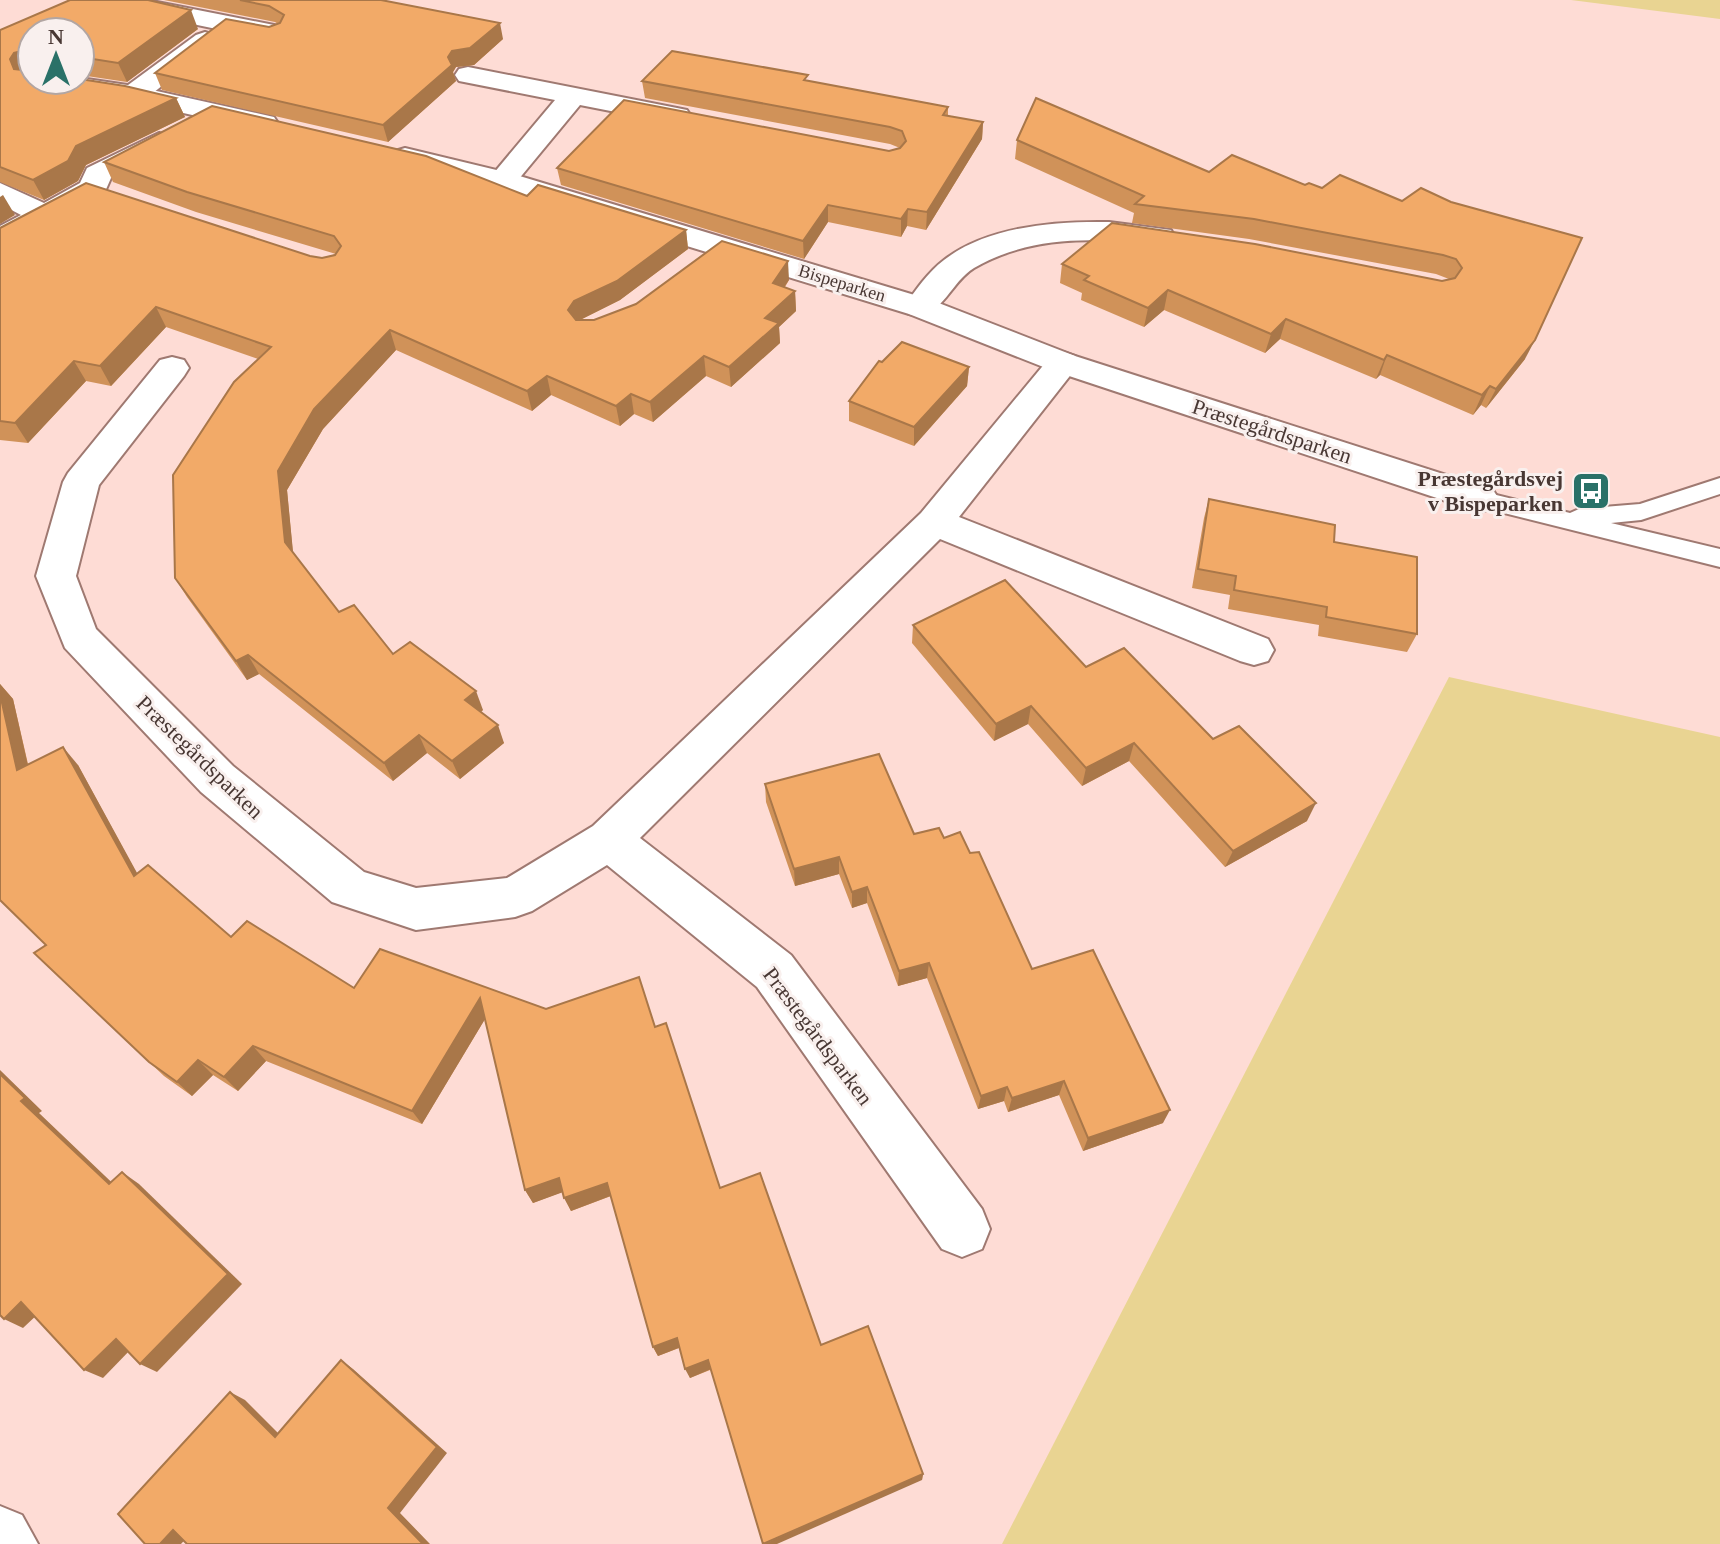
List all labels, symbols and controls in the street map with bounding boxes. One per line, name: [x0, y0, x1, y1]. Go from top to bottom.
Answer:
north arrow: [16, 16, 96, 96]
text: N: [48, 24, 64, 49]
street label: Bispeparken: [796, 260, 888, 306]
street label: Præstegårdsparken: [1189, 393, 1355, 469]
place label: Præstegårdsvej v Bispeparken: [1418, 466, 1563, 516]
bus stop icon: Præstegårdsvej v Bispeparken: [1570, 470, 1612, 512]
street label: Præstegårdsparken: [132, 690, 268, 824]
street label: Præstegårdsparken: [758, 962, 878, 1110]

